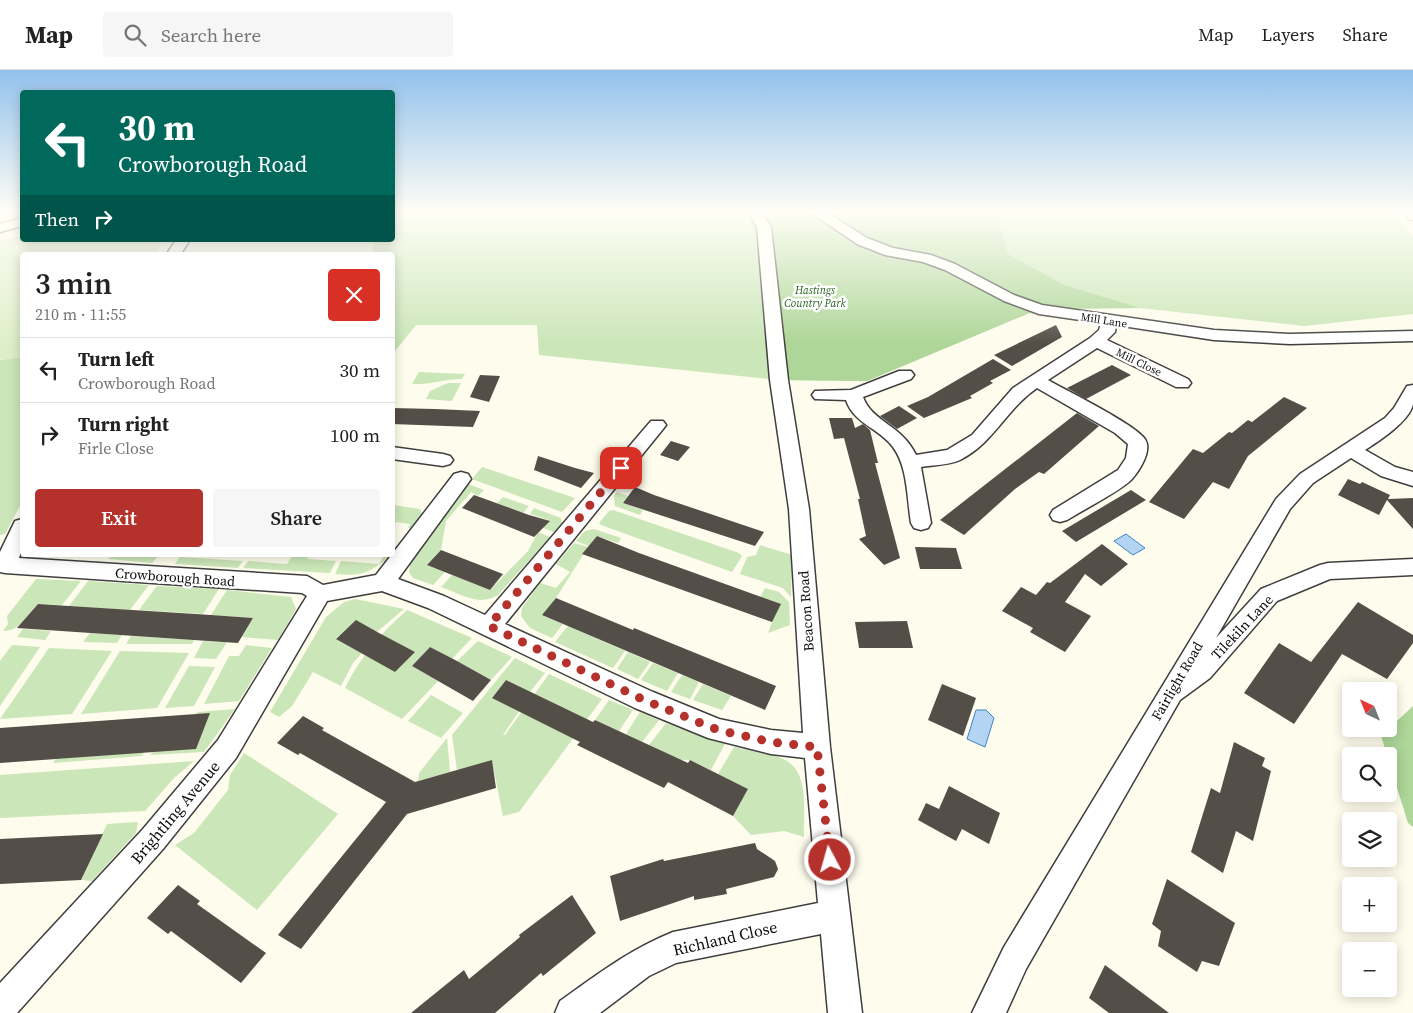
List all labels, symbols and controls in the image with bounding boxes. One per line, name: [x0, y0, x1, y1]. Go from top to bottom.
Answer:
search box: [103, 12, 453, 57]
text: Map: [25, 18, 73, 51]
icon: search: [121, 21, 149, 49]
text: Search here: [161, 22, 261, 48]
text: Map: [1198, 22, 1233, 47]
text: Layers: [1261, 22, 1314, 47]
text: Share: [1342, 22, 1388, 47]
text: 30 m: [118, 104, 195, 152]
icon: left: [35, 110, 100, 175]
text: Crowborough Road: [118, 149, 307, 179]
icon: right: [89, 205, 117, 233]
text: Then: [35, 206, 79, 232]
text: 3 min: [35, 263, 112, 304]
button: close: [328, 269, 380, 321]
park label: Hastings Country Park: [784, 283, 847, 311]
text: 210 m · 11:55: [35, 303, 126, 325]
street label: Mill Lane: [1080, 309, 1129, 332]
street label: Mill Close: [1113, 345, 1164, 380]
text: Turn left: [78, 346, 154, 372]
icon: left: [35, 356, 63, 384]
text: 30 m: [339, 357, 380, 383]
text: Crowborough Road: [78, 372, 216, 394]
text: Turn right: [78, 411, 169, 437]
icon: right: [35, 421, 63, 449]
text: 100 m: [330, 422, 380, 448]
text: Firle Close: [78, 437, 154, 459]
pin: [600, 447, 642, 489]
icon: arrive: [607, 454, 635, 482]
button: Exit: [35, 489, 203, 547]
button: Share: [213, 489, 380, 547]
street label: Crowborough Road: [114, 563, 236, 591]
street label: Beacon Road: [793, 570, 819, 652]
street label: Tilekiln Lane: [1207, 590, 1277, 664]
street label: Fairlight Road: [1146, 638, 1208, 724]
north arrow: [1342, 682, 1398, 738]
map controls: [1342, 682, 1397, 997]
button: search: [1342, 747, 1397, 802]
street label: Brightling Avenue: [125, 756, 225, 868]
button: layers: [1342, 812, 1397, 867]
position arrow: [803, 833, 855, 885]
button: +: [1342, 877, 1397, 932]
street label: Richland Close: [671, 915, 779, 961]
button: −: [1342, 942, 1397, 997]

